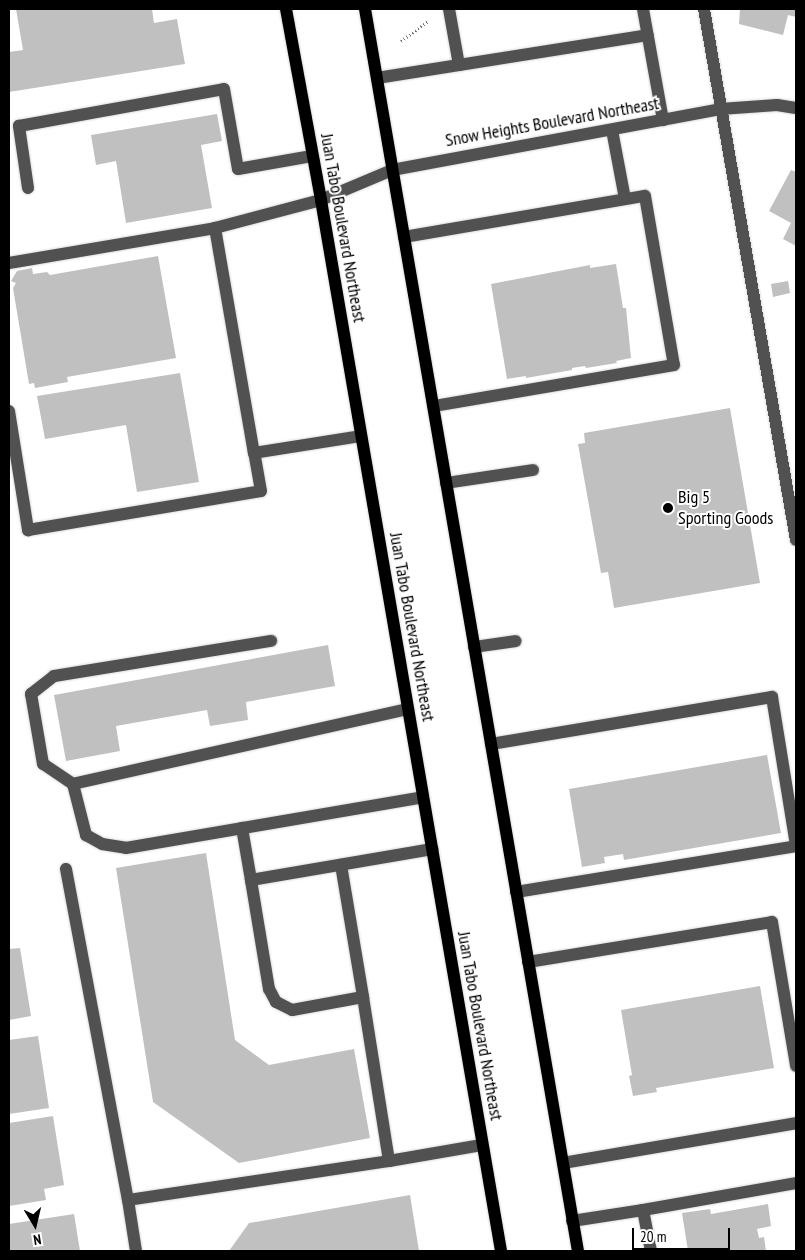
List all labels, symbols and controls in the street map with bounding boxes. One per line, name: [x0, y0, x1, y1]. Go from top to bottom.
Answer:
street label: Snow Heights Boulevard Northeast: [443, 93, 661, 151]
street label: Juan Tabo Boulevard Northeast: [316, 132, 370, 324]
place label: Big 5 Sporting Goods: [678, 487, 773, 530]
marker: Big 5 Sporting Goods: [662, 502, 674, 514]
street label: Juan Tabo Boulevard Northeast: [385, 531, 439, 723]
street label: Juan Tabo Boulevard Northeast: [453, 930, 507, 1122]
north arrow: [10, 1200, 60, 1250]
scale bar: [635, 1218, 732, 1250]
text: 20 m: [640, 1227, 666, 1246]
text: N: [32, 1230, 42, 1249]

